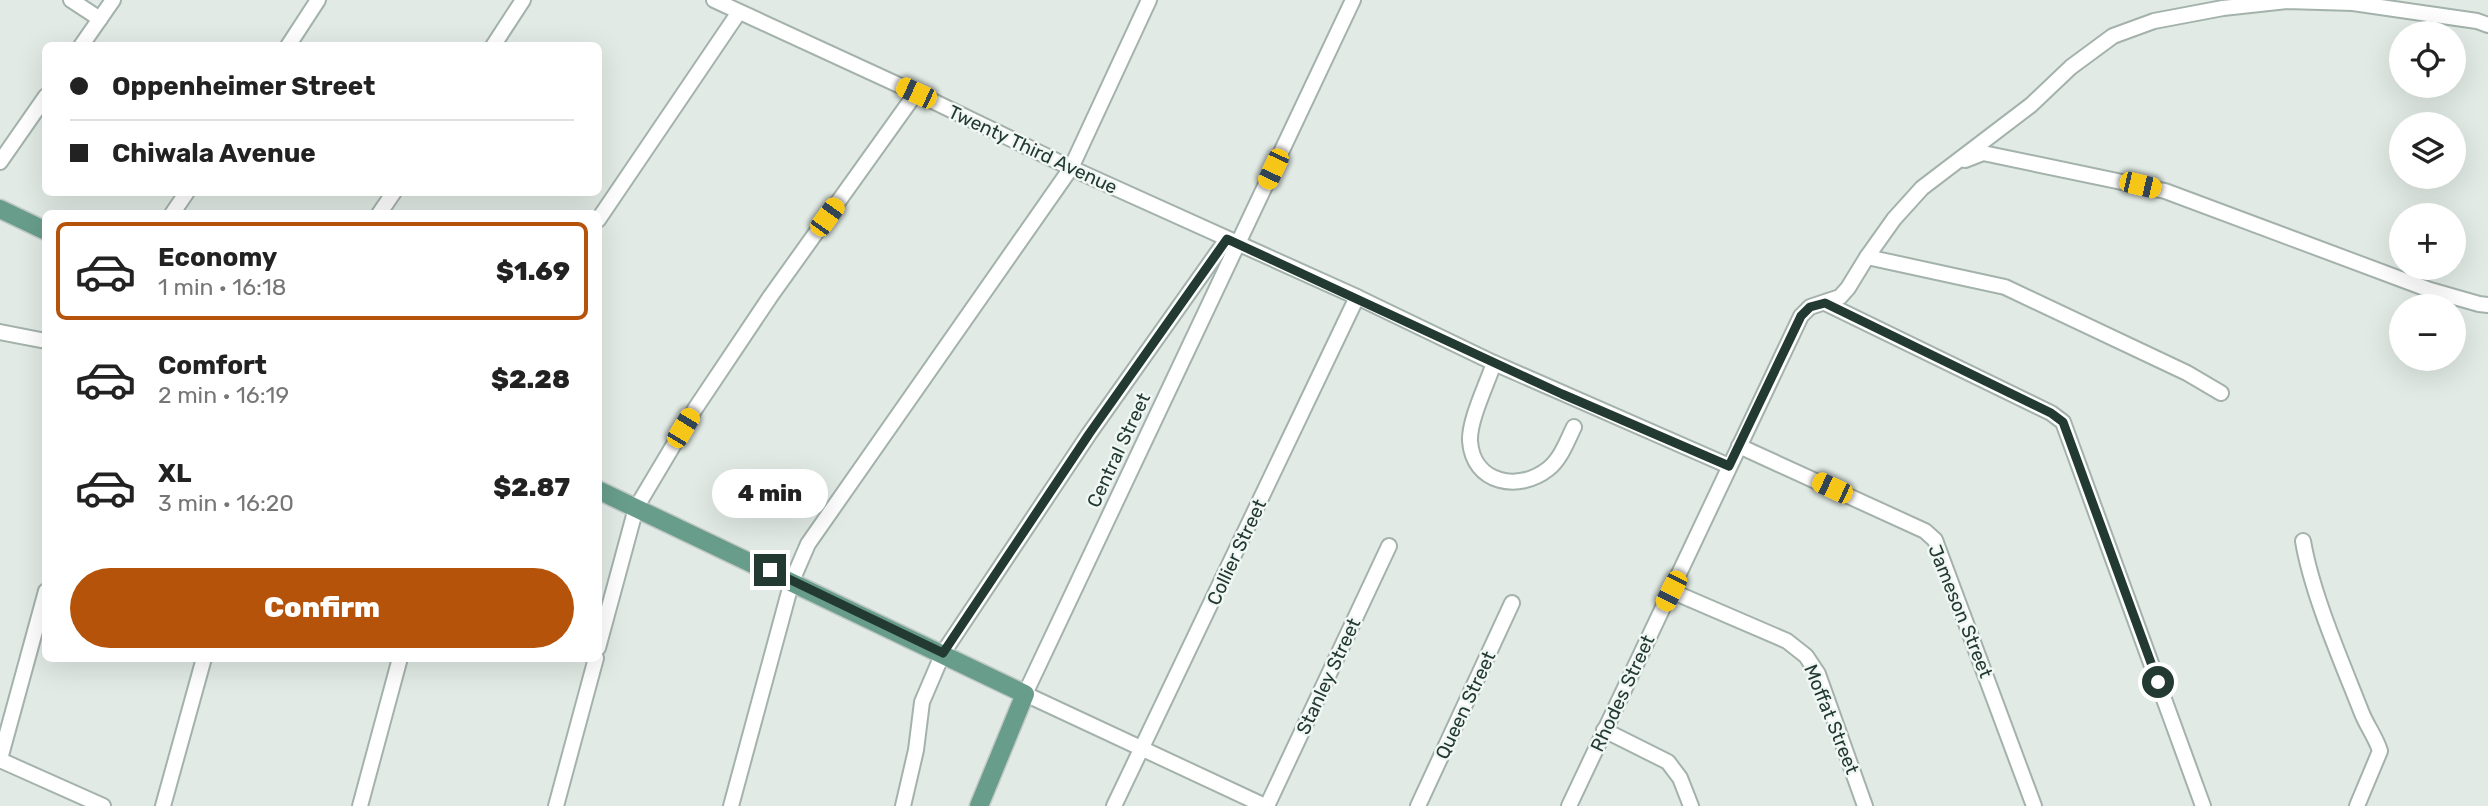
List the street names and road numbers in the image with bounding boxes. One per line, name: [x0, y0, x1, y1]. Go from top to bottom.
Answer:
street label: Twenty Third Avenue: [945, 100, 1121, 199]
street label: Central Street: [1082, 389, 1155, 511]
street label: Collier Street: [1202, 495, 1271, 609]
street label: Jameson Street: [1923, 541, 1998, 682]
street label: Stanley Street: [1291, 614, 1366, 738]
street label: Rhodes Street: [1585, 631, 1660, 755]
street label: Queen Street: [1430, 647, 1501, 763]
street label: Moffat Street: [1799, 661, 1864, 778]

